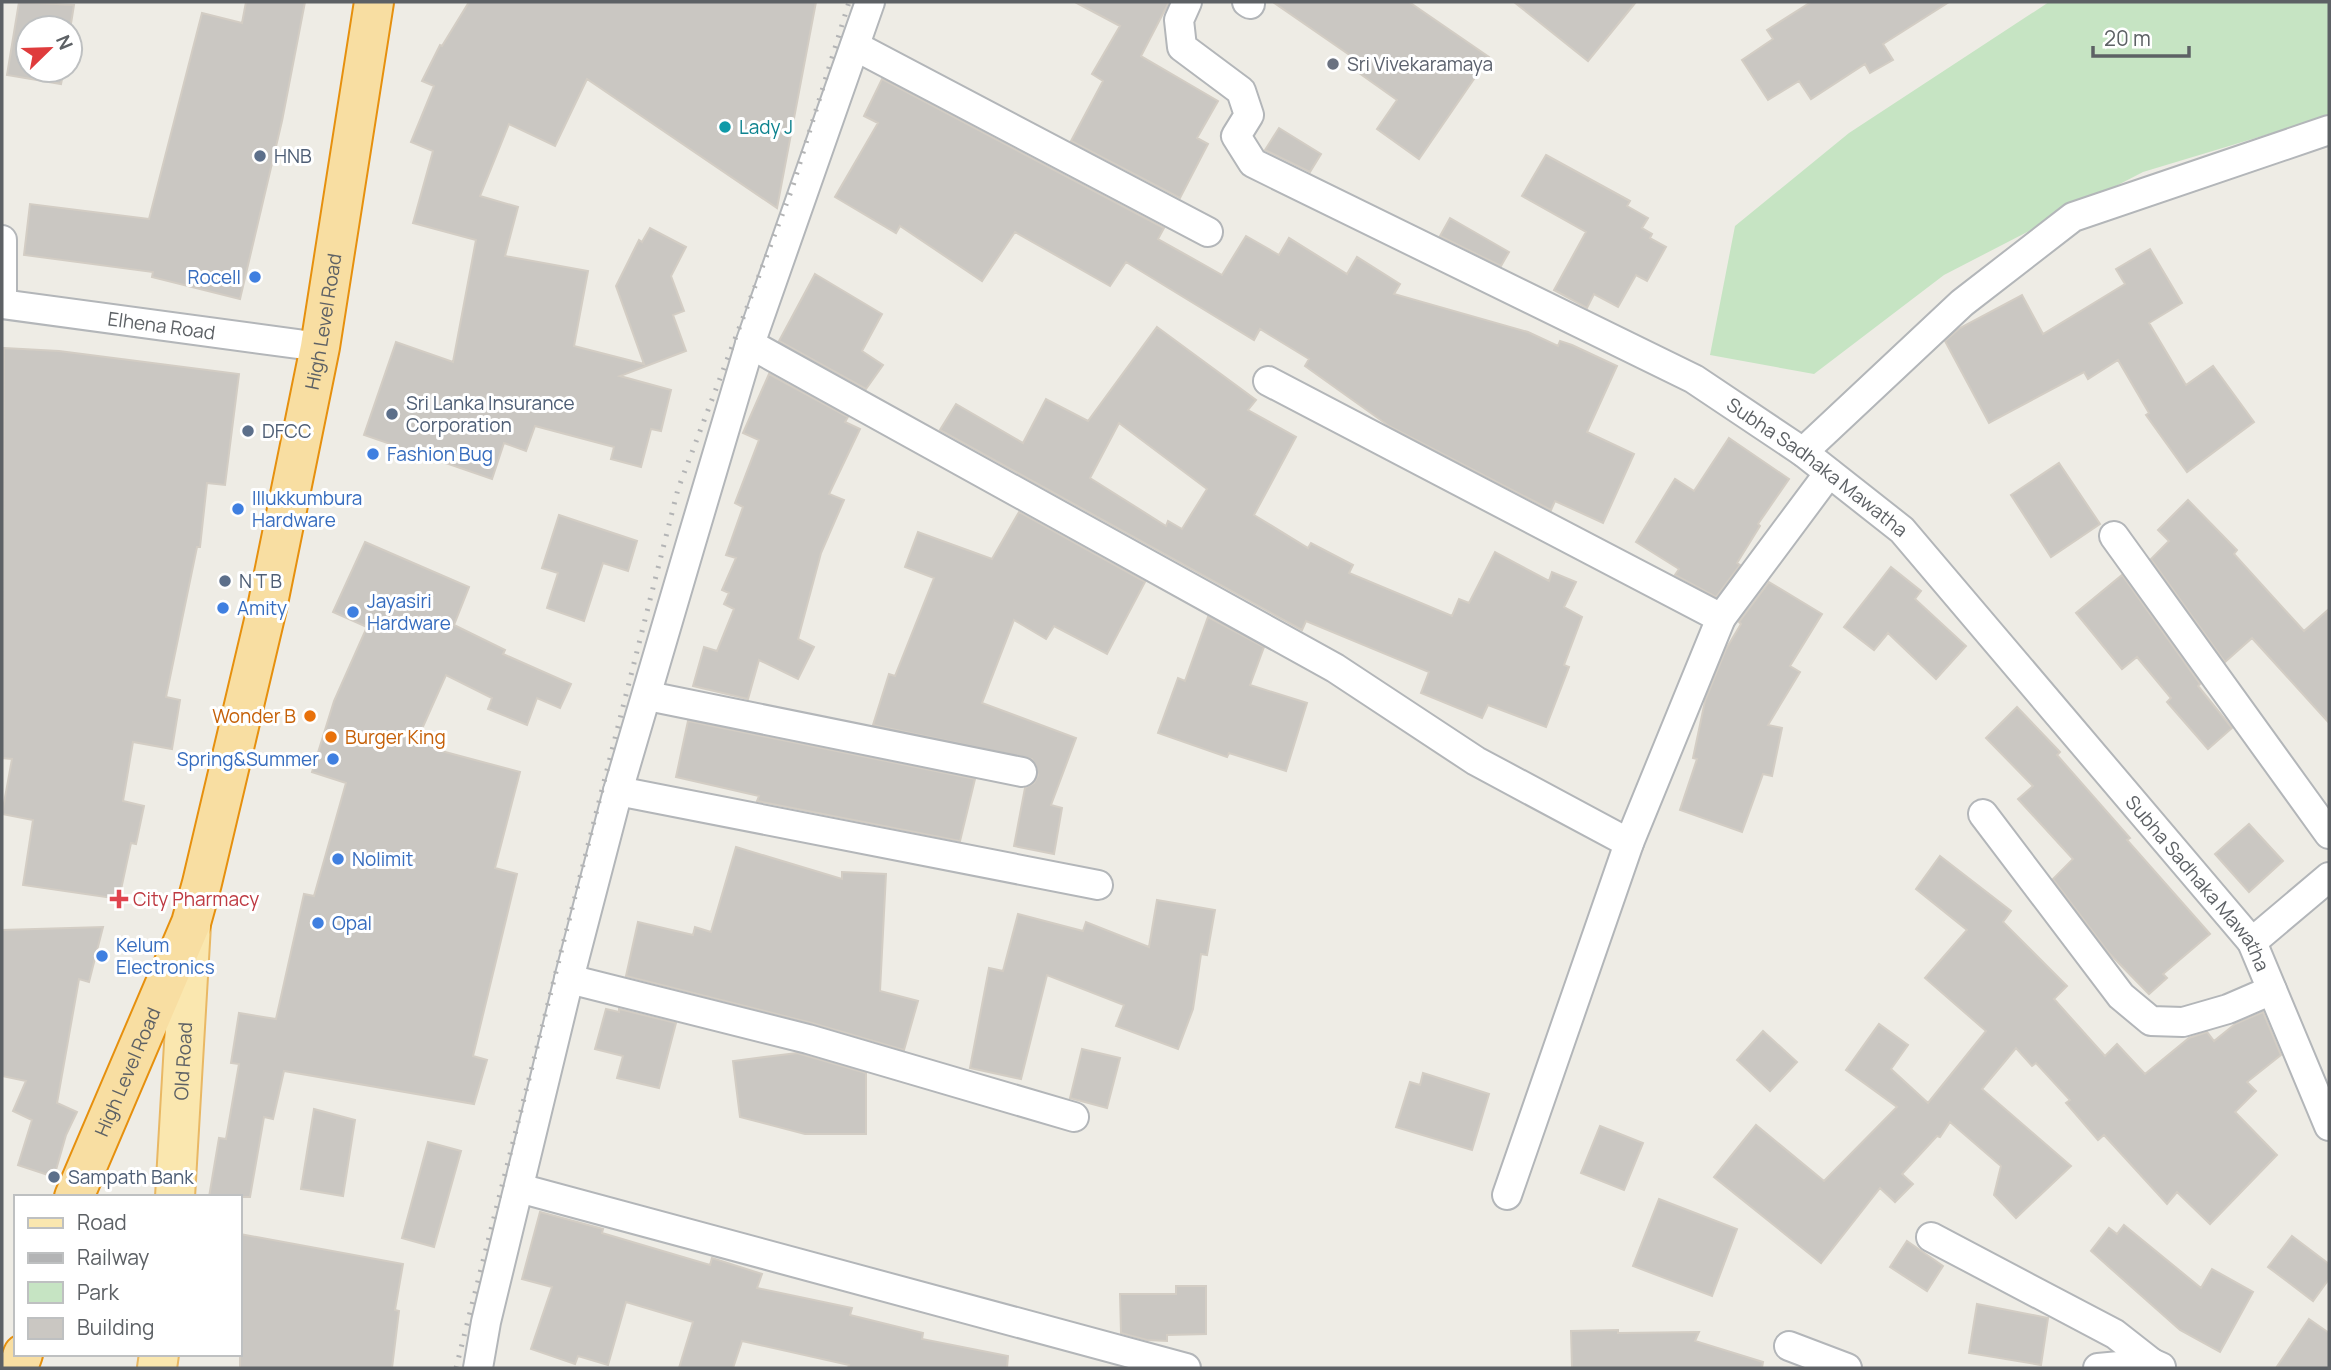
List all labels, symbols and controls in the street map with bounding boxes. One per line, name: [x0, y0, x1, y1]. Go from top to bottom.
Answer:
north arrow: [14, 14, 84, 84]
scale bar: [2093, 14, 2189, 58]
text: 20 m: [2104, 24, 2151, 52]
text: N: [50, 31, 79, 54]
place label: Sri Vivekaramaya: [1347, 51, 1493, 77]
marker: Sri Vivekaramaya: [1325, 56, 1341, 72]
place label: Lady J: [739, 114, 793, 140]
marker: Lady J: [717, 119, 733, 135]
place label: HNB: [274, 143, 312, 169]
marker: HNB: [252, 148, 268, 164]
street label: High Level Road: [299, 251, 347, 392]
place label: Rocell: [188, 264, 241, 290]
marker: Rocell: [247, 269, 263, 285]
street label: Elhena Road: [106, 305, 217, 346]
place label: Sri Lanka Insurance Corporation: [406, 390, 575, 438]
street label: Subha Sadhaka Mawatha: [1722, 392, 1913, 543]
marker: Sri Lanka Insurance Corporation: [384, 406, 400, 422]
place label: DFCC: [262, 418, 312, 444]
marker: DFCC: [240, 423, 256, 439]
place label: Fashion Bug: [387, 441, 493, 467]
marker: Fashion Bug: [365, 446, 381, 462]
place label: Illukkumbura Hardware: [252, 485, 362, 533]
marker: Illukkumbura Hardware: [230, 501, 246, 517]
place label: N T B: [239, 568, 282, 594]
marker: N T B: [217, 573, 233, 589]
place label: Jayasiri Hardware: [367, 588, 451, 636]
place label: Amity: [237, 595, 287, 621]
marker: Amity: [215, 600, 231, 616]
marker: Jayasiri Hardware: [345, 604, 361, 620]
place label: Wonder B: [212, 703, 296, 729]
marker: Wonder B: [302, 708, 318, 724]
place label: Burger King: [345, 724, 446, 750]
marker: Burger King: [323, 729, 339, 745]
place label: Spring&Summer: [177, 746, 319, 772]
marker: Spring&Summer: [325, 751, 341, 767]
street label: Subha Sadhaka Mawatha: [2120, 790, 2276, 975]
place label: Nolimit: [352, 846, 413, 872]
marker: Nolimit: [330, 851, 346, 867]
place label: City Pharmacy: [133, 886, 259, 912]
marker: City Pharmacy: [111, 891, 127, 907]
place label: Opal: [332, 910, 372, 936]
marker: Opal: [310, 915, 326, 931]
place label: Kelum Electronics: [116, 932, 215, 980]
marker: Kelum Electronics: [94, 948, 110, 964]
street label: High Level Road: [88, 1003, 166, 1140]
street label: Old Road: [168, 1021, 198, 1101]
place label: Sampath Bank: [68, 1164, 194, 1190]
marker: Sampath Bank: [46, 1169, 62, 1185]
legend: [14, 1195, 242, 1356]
text: Road: [77, 1208, 127, 1236]
text: Railway: [77, 1243, 149, 1271]
text: Park: [77, 1278, 119, 1306]
text: Building: [77, 1313, 154, 1341]

